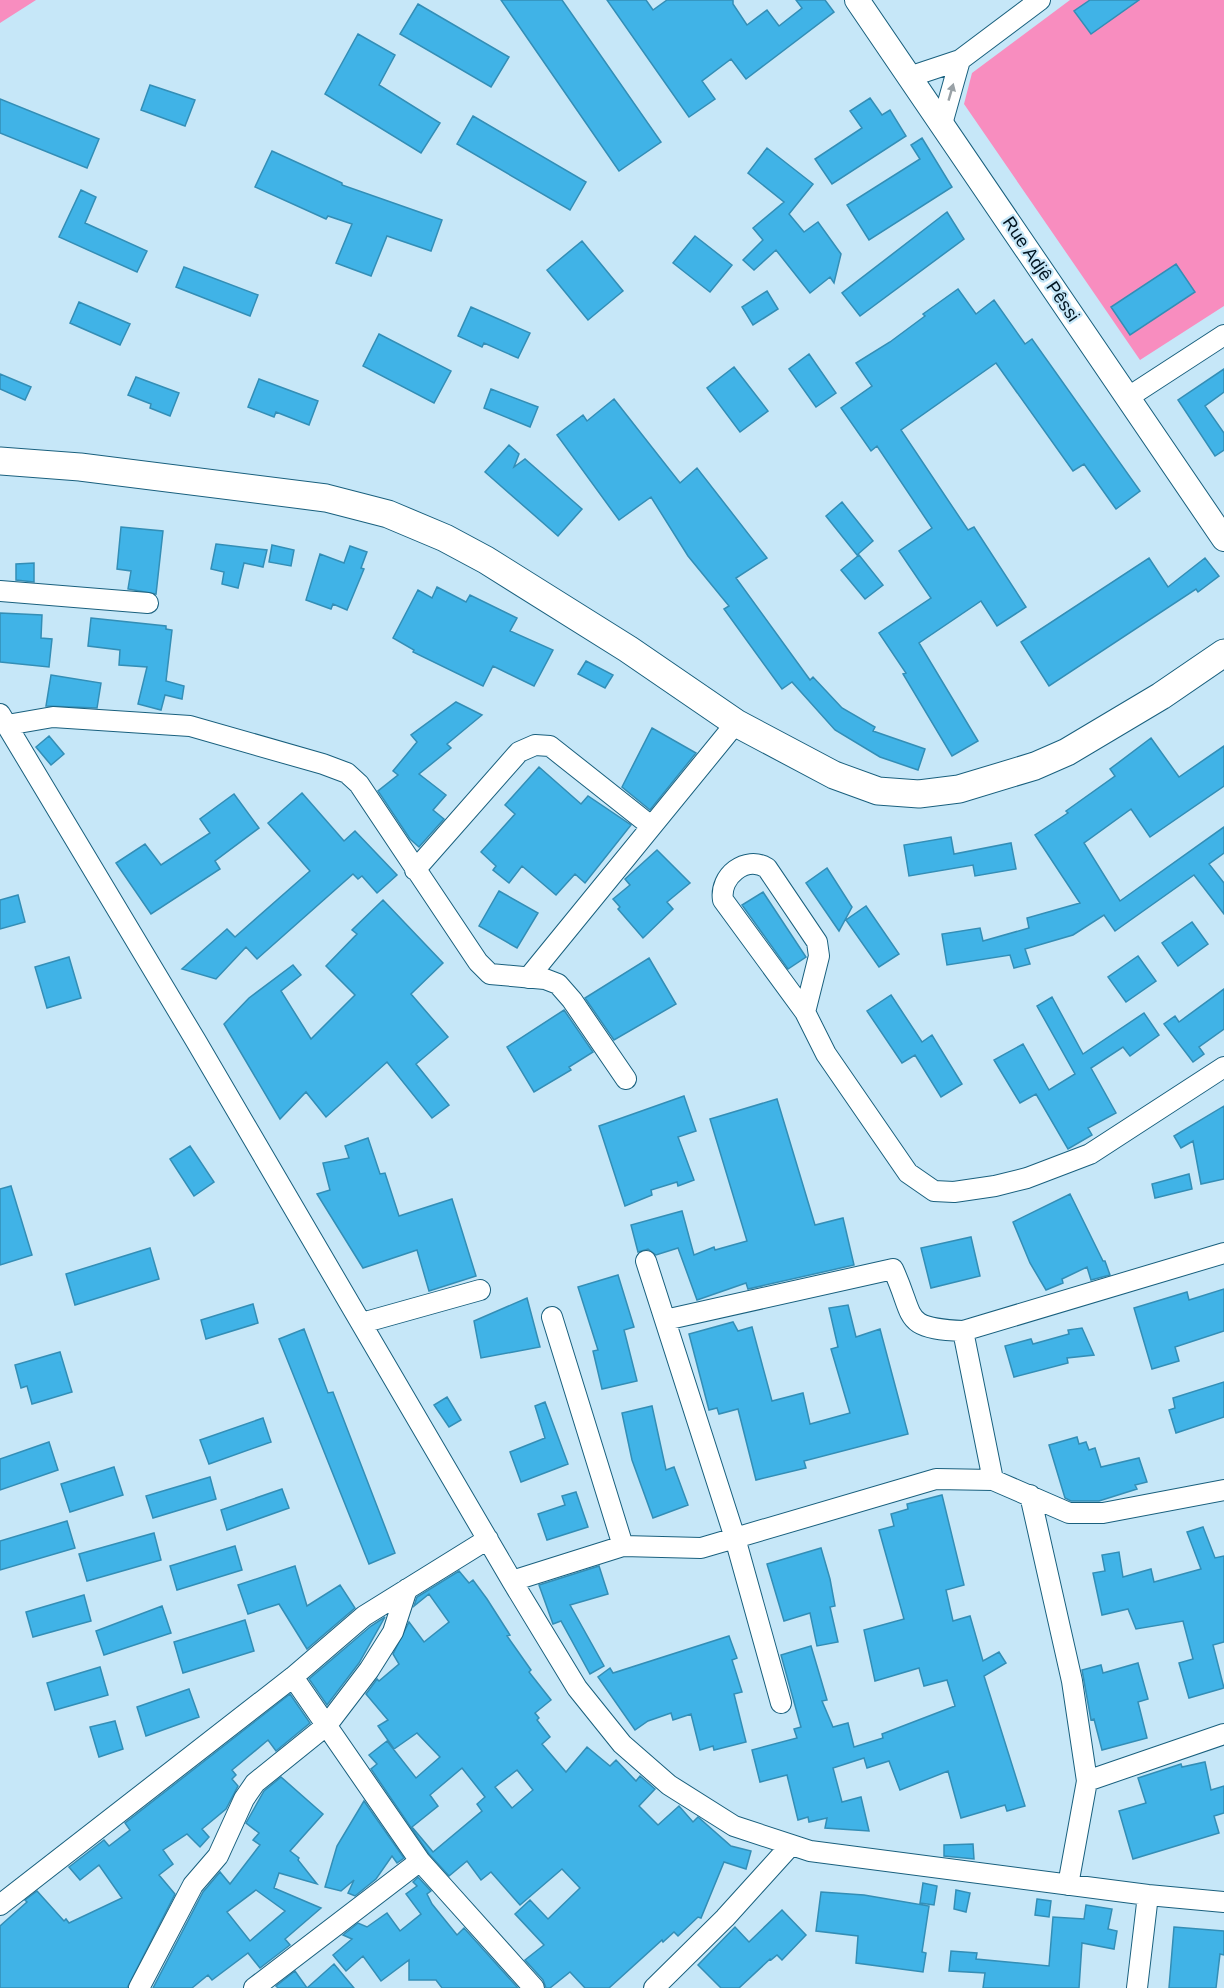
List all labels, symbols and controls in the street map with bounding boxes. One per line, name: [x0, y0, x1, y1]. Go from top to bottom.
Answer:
one-way arrow: [947, 83, 956, 101]
street label: Rue Adjê Pêssi: [999, 213, 1083, 325]

